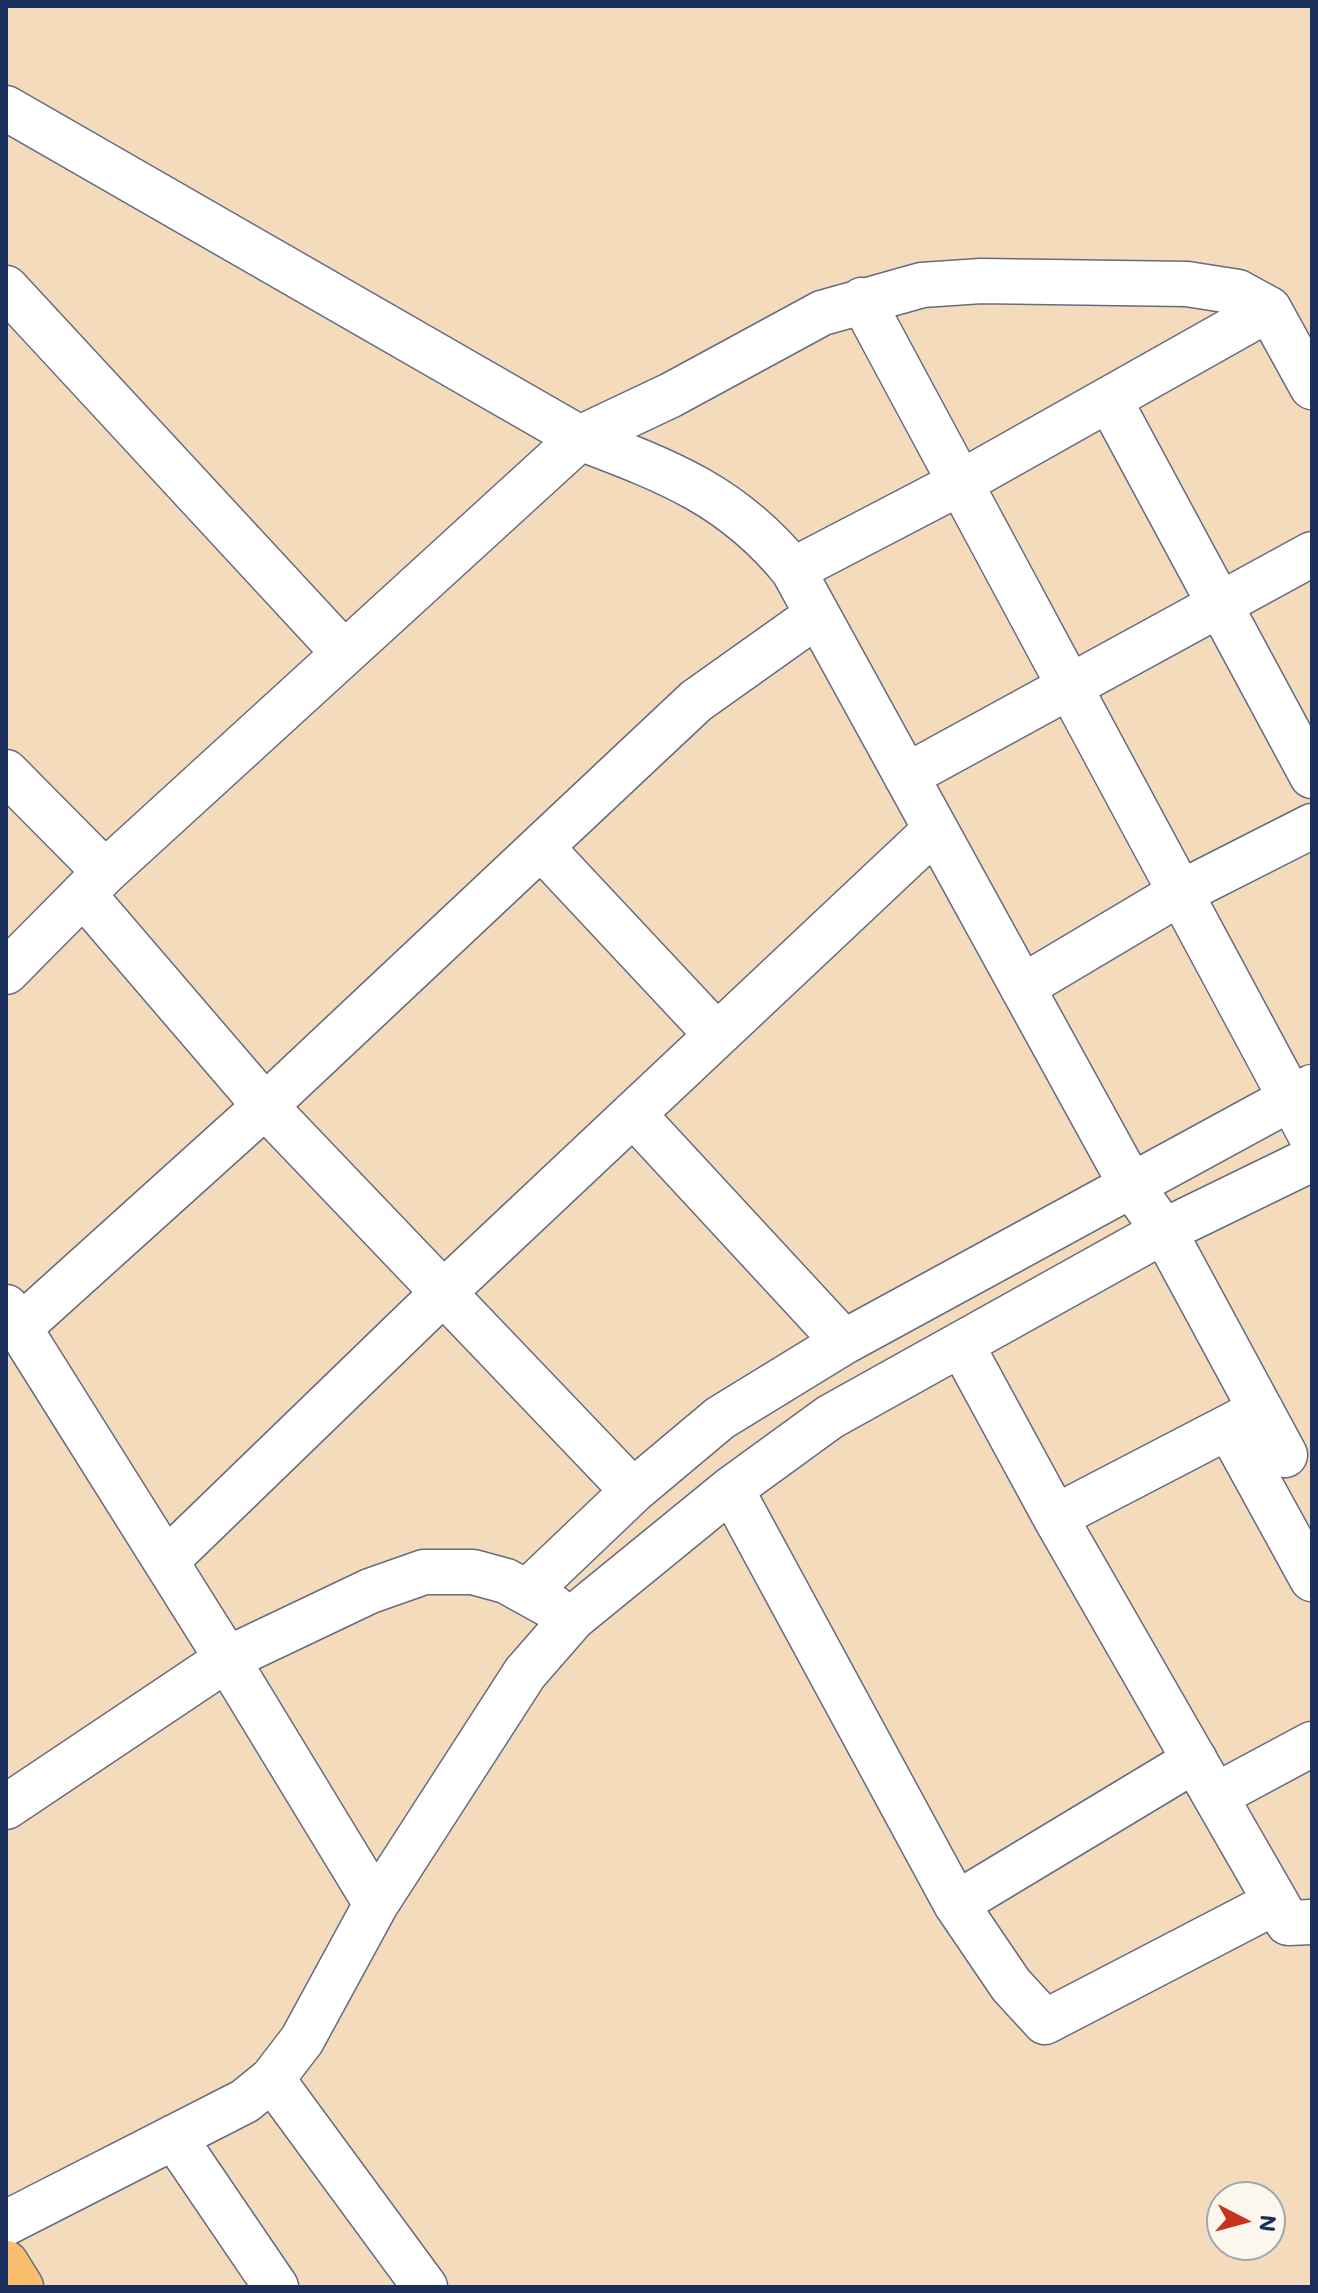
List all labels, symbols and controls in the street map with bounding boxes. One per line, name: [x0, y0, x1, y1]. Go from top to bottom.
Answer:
north arrow: [1206, 2181, 1286, 2261]
text: N: [1253, 2214, 1284, 2233]

